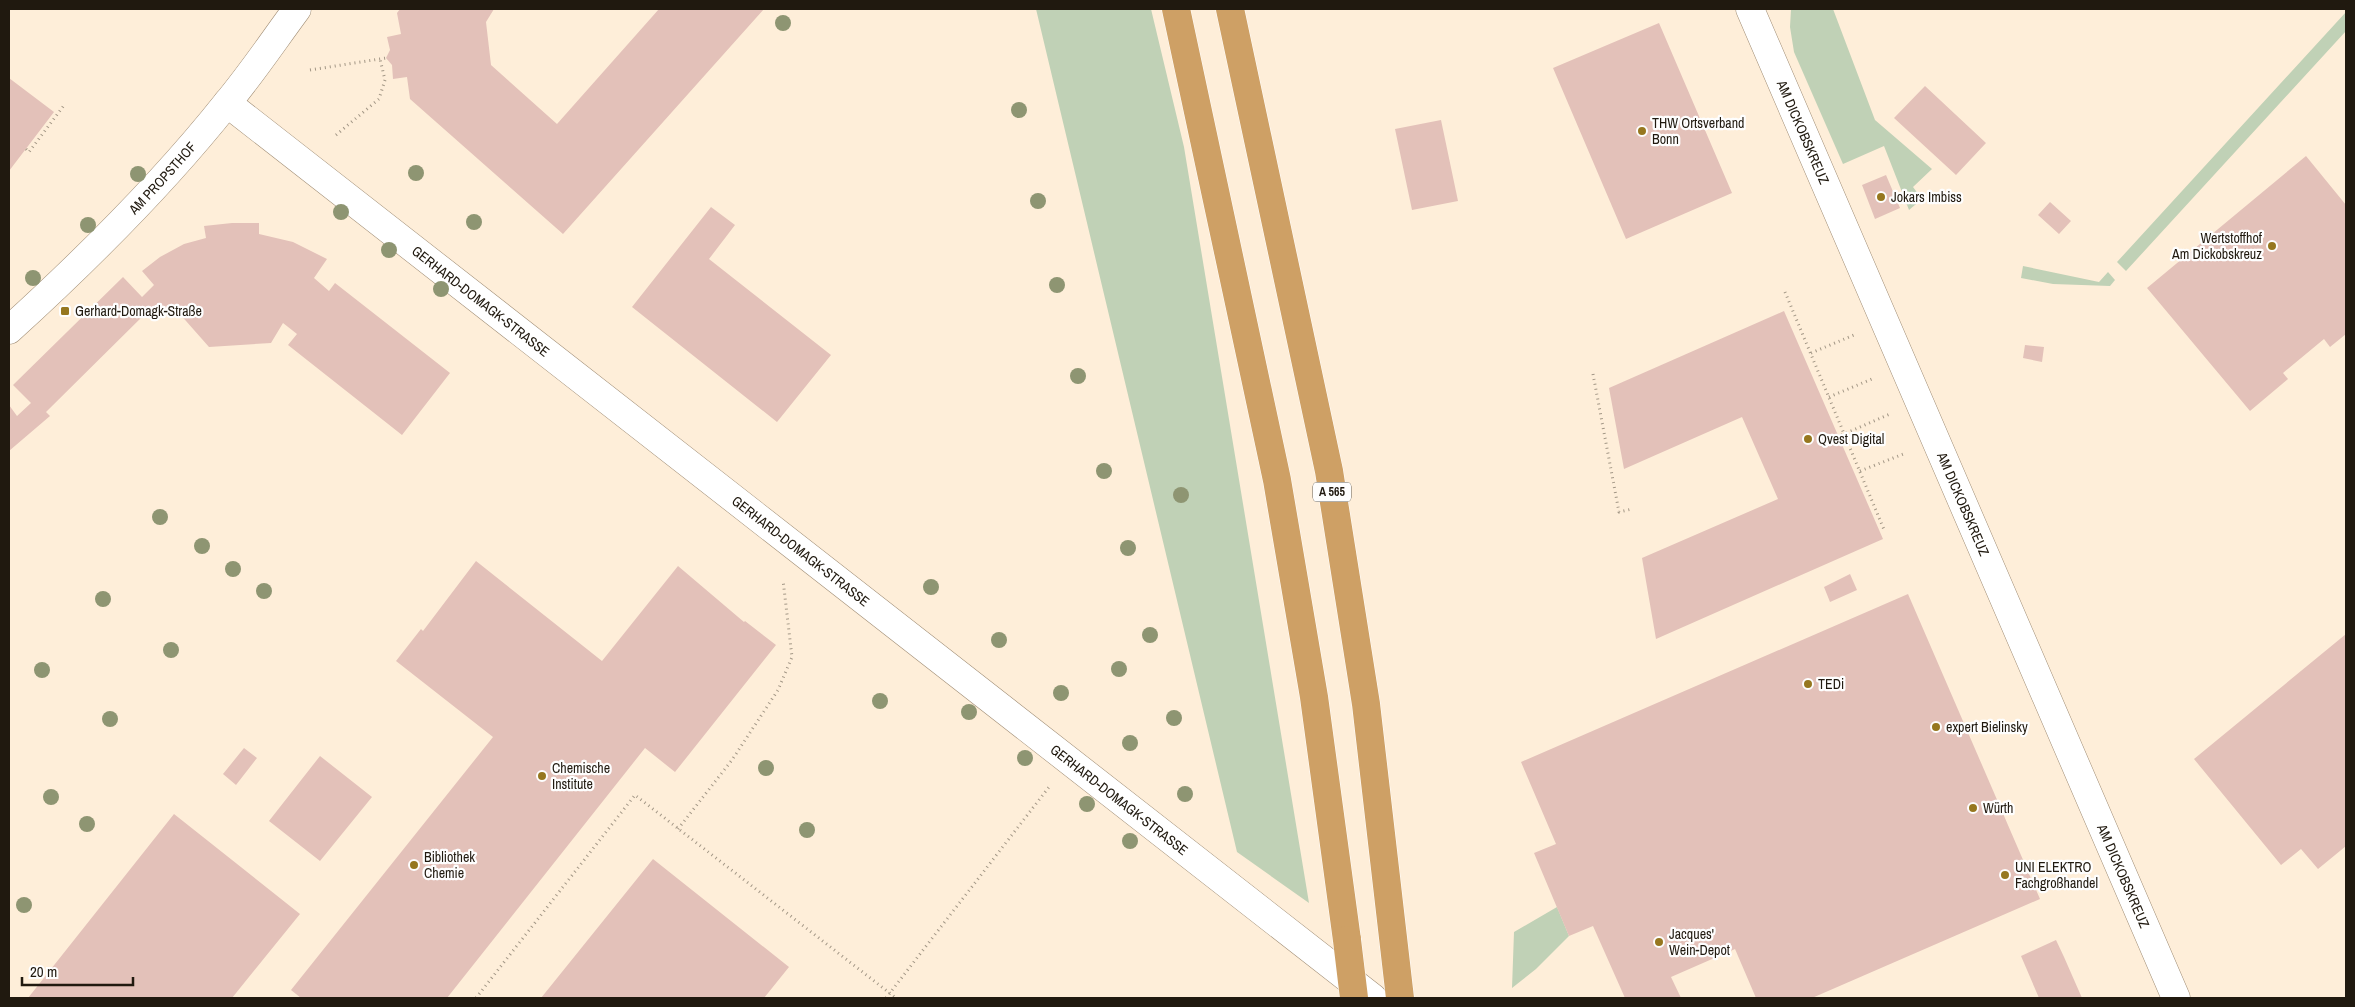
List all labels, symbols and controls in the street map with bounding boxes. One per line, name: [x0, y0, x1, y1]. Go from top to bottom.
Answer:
street label: AM DICKOBSKREUZ: [1772, 77, 1833, 187]
place label: THW Ortsverband Bonn: [1652, 114, 1745, 148]
marker: THW Ortsverband Bonn: [1636, 125, 1648, 137]
street label: AM PROPSTHOF: [124, 138, 200, 219]
place label: Jokars Imbiss: [1891, 188, 1962, 206]
marker: Jokars Imbiss: [1875, 191, 1887, 203]
place label: Wertstoffhof Am Dickobskreuz: [2171, 229, 2263, 263]
marker: Wertstoffhof Am Dickobskreuz: [2266, 240, 2278, 252]
street label: GERHARD-DOMAGK-STRASSE: [408, 242, 553, 361]
place label: Gerhard-Domagk-Straße: [75, 302, 202, 320]
marker: Gerhard-Domagk-Straße: [59, 305, 71, 317]
place label: Qvest Digital: [1818, 430, 1884, 448]
marker: Qvest Digital: [1802, 433, 1814, 445]
street label: AM DICKOBSKREUZ: [1933, 449, 1993, 559]
road number: A 565: [1313, 482, 1351, 502]
street label: GERHARD-DOMAGK-STRASSE: [728, 492, 873, 610]
place label: TEDi: [1818, 675, 1844, 693]
marker: TEDi: [1802, 678, 1814, 690]
place label: expert Bielinsky: [1946, 718, 2028, 736]
marker: expert Bielinsky: [1930, 721, 1942, 733]
street label: GERHARD-DOMAGK-STRASSE: [1047, 740, 1192, 859]
place label: Chemische Institute: [552, 759, 610, 793]
marker: Chemische Institute: [536, 770, 548, 782]
place label: Würth: [1983, 799, 2013, 817]
marker: Würth: [1967, 802, 1979, 814]
street label: AM DICKOBSKREUZ: [2093, 820, 2154, 931]
place label: Bibliothek Chemie: [424, 848, 475, 882]
place label: UNI ELEKTRO Fachgroßhandel: [2015, 858, 2098, 892]
marker: Bibliothek Chemie: [408, 859, 420, 871]
marker: UNI ELEKTRO Fachgroßhandel: [1999, 869, 2011, 881]
place label: Jacques' Wein-Depot: [1669, 925, 1730, 959]
marker: Jacques' Wein-Depot: [1653, 936, 1665, 948]
scale bar: [22, 954, 134, 986]
text: 20 m: [30, 961, 57, 982]

